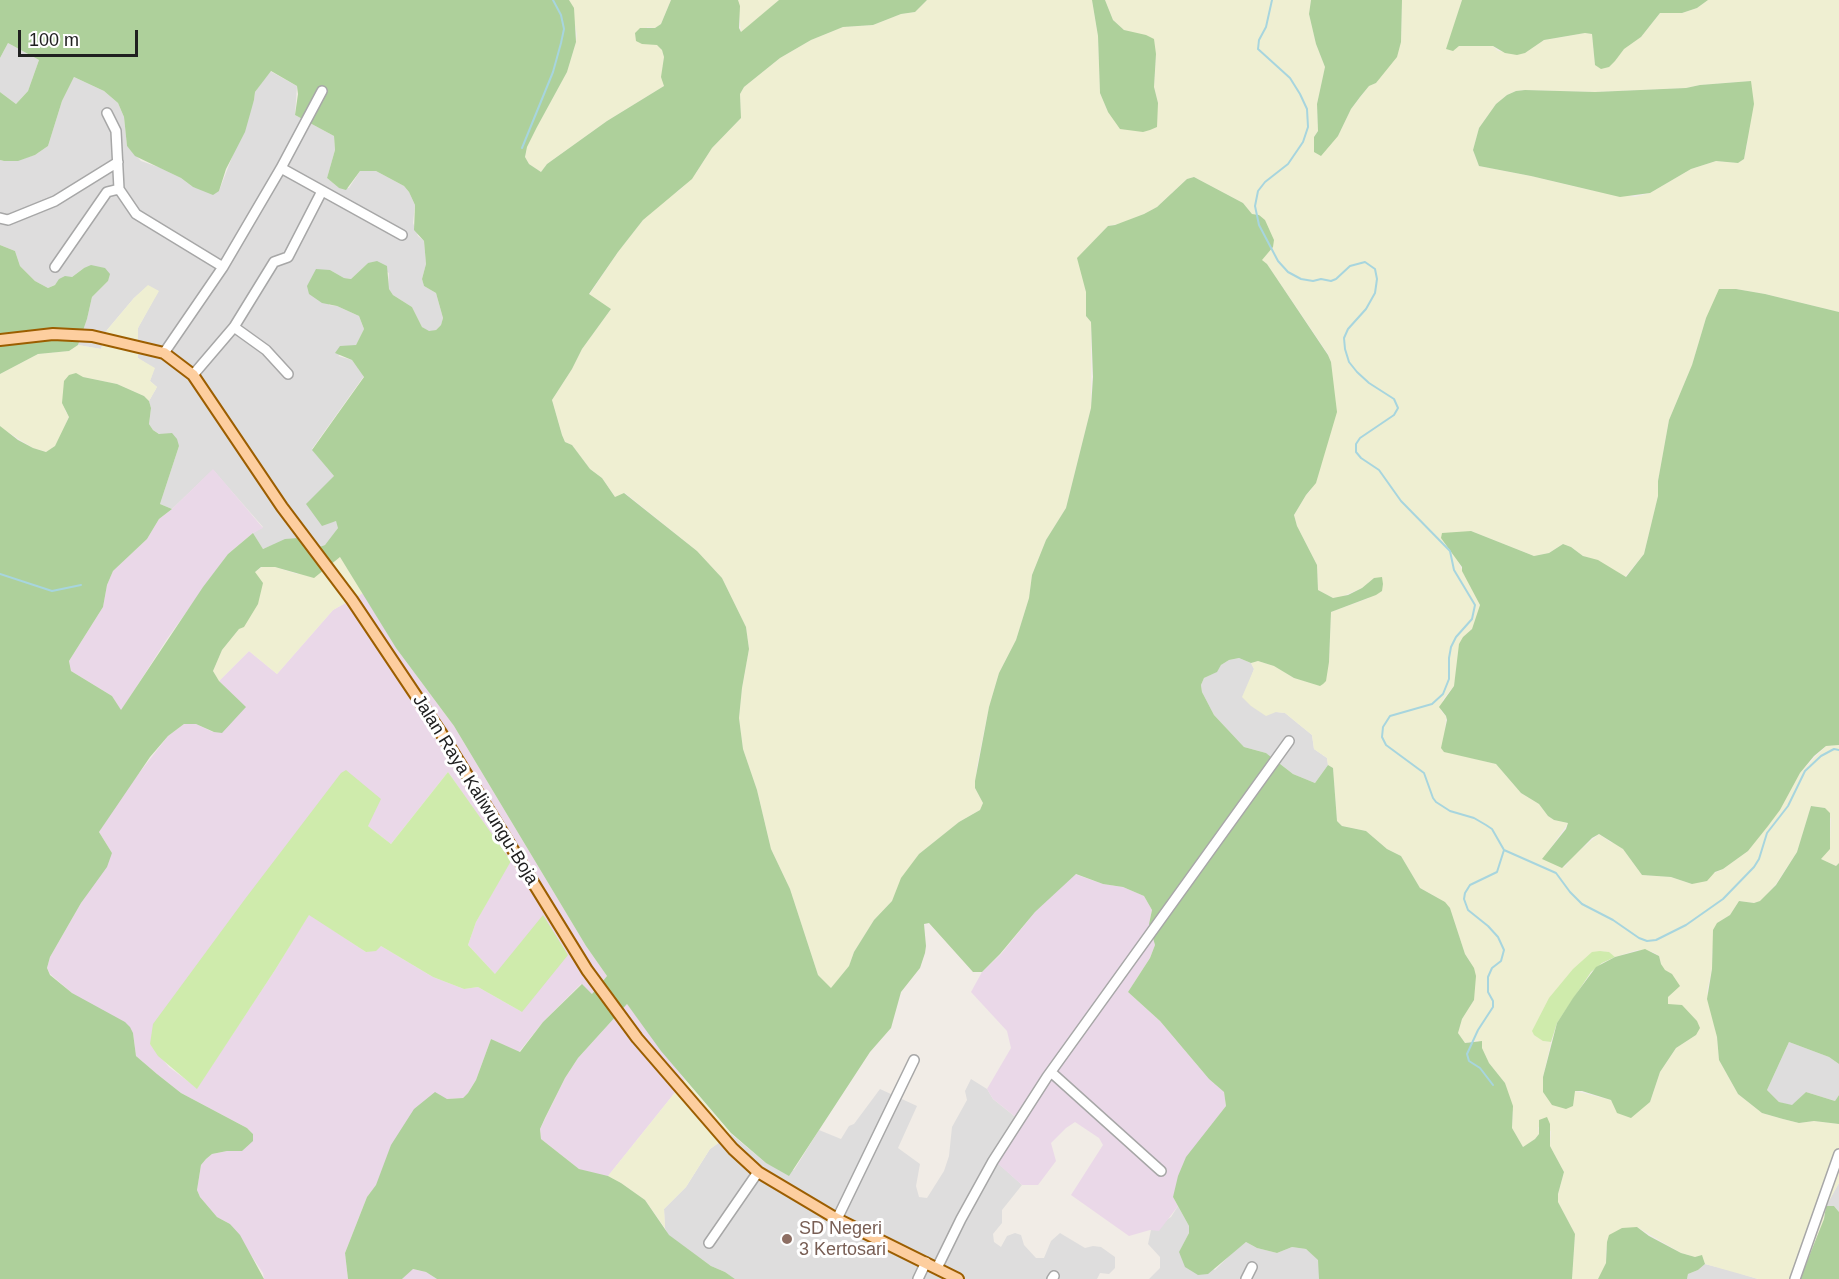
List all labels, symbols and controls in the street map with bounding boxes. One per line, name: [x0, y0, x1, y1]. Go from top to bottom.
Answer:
scale bar: [21, 18, 141, 56]
text: 100 m: [29, 30, 79, 50]
street label: Jalan Raya Kaliwungu-Boja: [408, 691, 542, 889]
place label: SD Negeri 3 Kertosari: [799, 1218, 886, 1260]
marker: SD Negeri 3 Kertosari: [780, 1232, 794, 1246]

